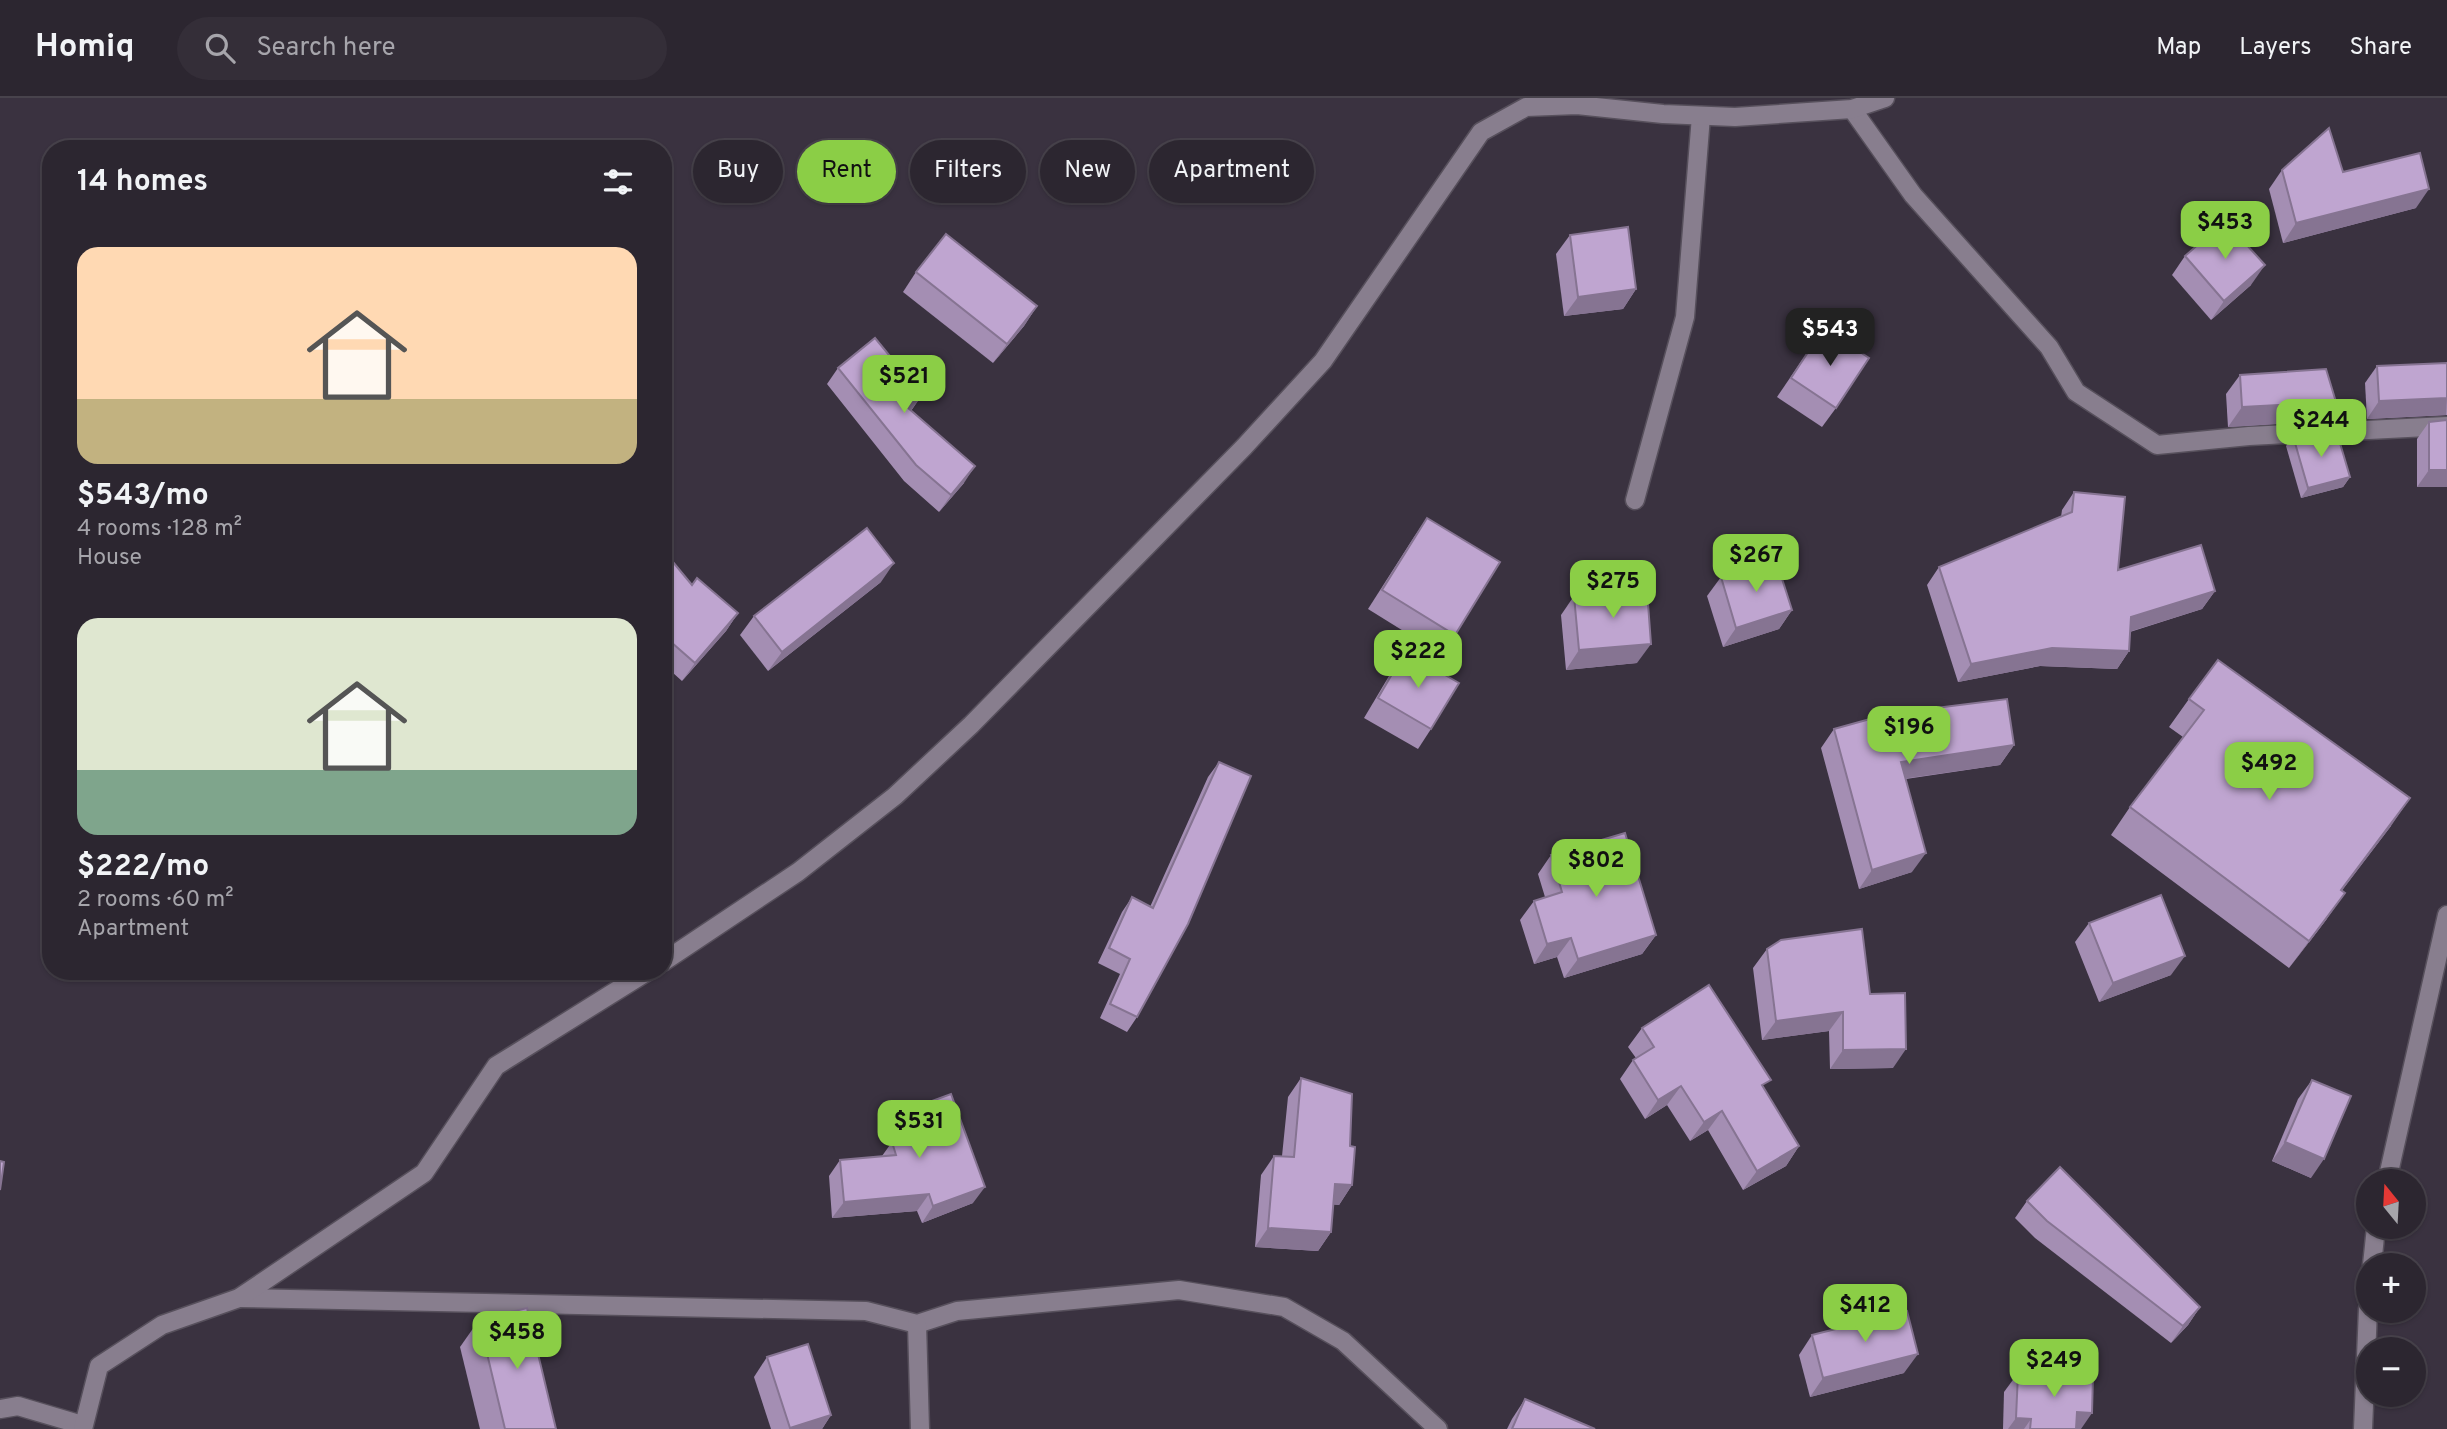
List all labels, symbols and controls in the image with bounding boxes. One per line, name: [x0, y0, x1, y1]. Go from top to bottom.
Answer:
search box: [177, 17, 667, 80]
text: Homiq: [35, 27, 135, 69]
icon: search: [201, 29, 239, 67]
text: Search here: [257, 32, 395, 65]
text: Map: [2156, 33, 2201, 63]
text: Layers: [2239, 33, 2311, 63]
text: Share: [2349, 33, 2412, 63]
chip: Buy: [693, 140, 783, 203]
chip: Rent: [797, 140, 896, 203]
chip: Filters: [910, 140, 1026, 203]
chip: New: [1040, 140, 1135, 203]
chip: Apartment: [1149, 140, 1314, 203]
icon: filters: [599, 163, 637, 201]
text: 14 homes: [77, 164, 208, 201]
pin: $453: [2184, 202, 2266, 261]
text: $453: [2197, 209, 2253, 238]
icon: home: [294, 292, 420, 418]
pin: $543: [1789, 308, 1871, 368]
text: $543: [1802, 316, 1858, 345]
pin: $521: [863, 356, 945, 415]
text: $521: [878, 363, 930, 392]
pin: $244: [2280, 400, 2362, 459]
text: $244: [2292, 407, 2350, 436]
text: $543/mo: [77, 478, 209, 515]
text: 4 rooms · 128 m²: [77, 515, 242, 544]
pin: $267: [1715, 534, 1797, 594]
text: $267: [1729, 542, 1783, 571]
text: House: [77, 544, 142, 573]
pin: $275: [1572, 560, 1654, 620]
text: $275: [1586, 568, 1640, 597]
pin: $222: [1377, 630, 1459, 690]
text: $222: [1390, 638, 1446, 667]
icon: home: [294, 663, 420, 789]
pin: $196: [1868, 706, 1950, 766]
text: $196: [1883, 714, 1935, 743]
pin: $492: [2228, 742, 2310, 802]
text: $492: [2241, 750, 2297, 779]
pin: $802: [1555, 840, 1637, 899]
text: $802: [1567, 847, 1625, 876]
text: $222/mo: [77, 849, 209, 886]
text: 2 rooms · 60 m²: [77, 886, 234, 915]
text: Apartment: [77, 915, 189, 944]
pin: $531: [878, 1100, 960, 1160]
text: $531: [894, 1108, 944, 1137]
north arrow: [2356, 1169, 2426, 1239]
map controls: [2356, 1169, 2426, 1407]
button: +: [2356, 1253, 2426, 1323]
pin: $412: [1824, 1284, 1906, 1344]
text: $412: [1839, 1292, 1891, 1321]
pin: $458: [476, 1312, 558, 1371]
text: $458: [488, 1319, 546, 1348]
button: −: [2356, 1337, 2426, 1407]
pin: $249: [2013, 1340, 2095, 1399]
text: $249: [2026, 1347, 2082, 1376]

